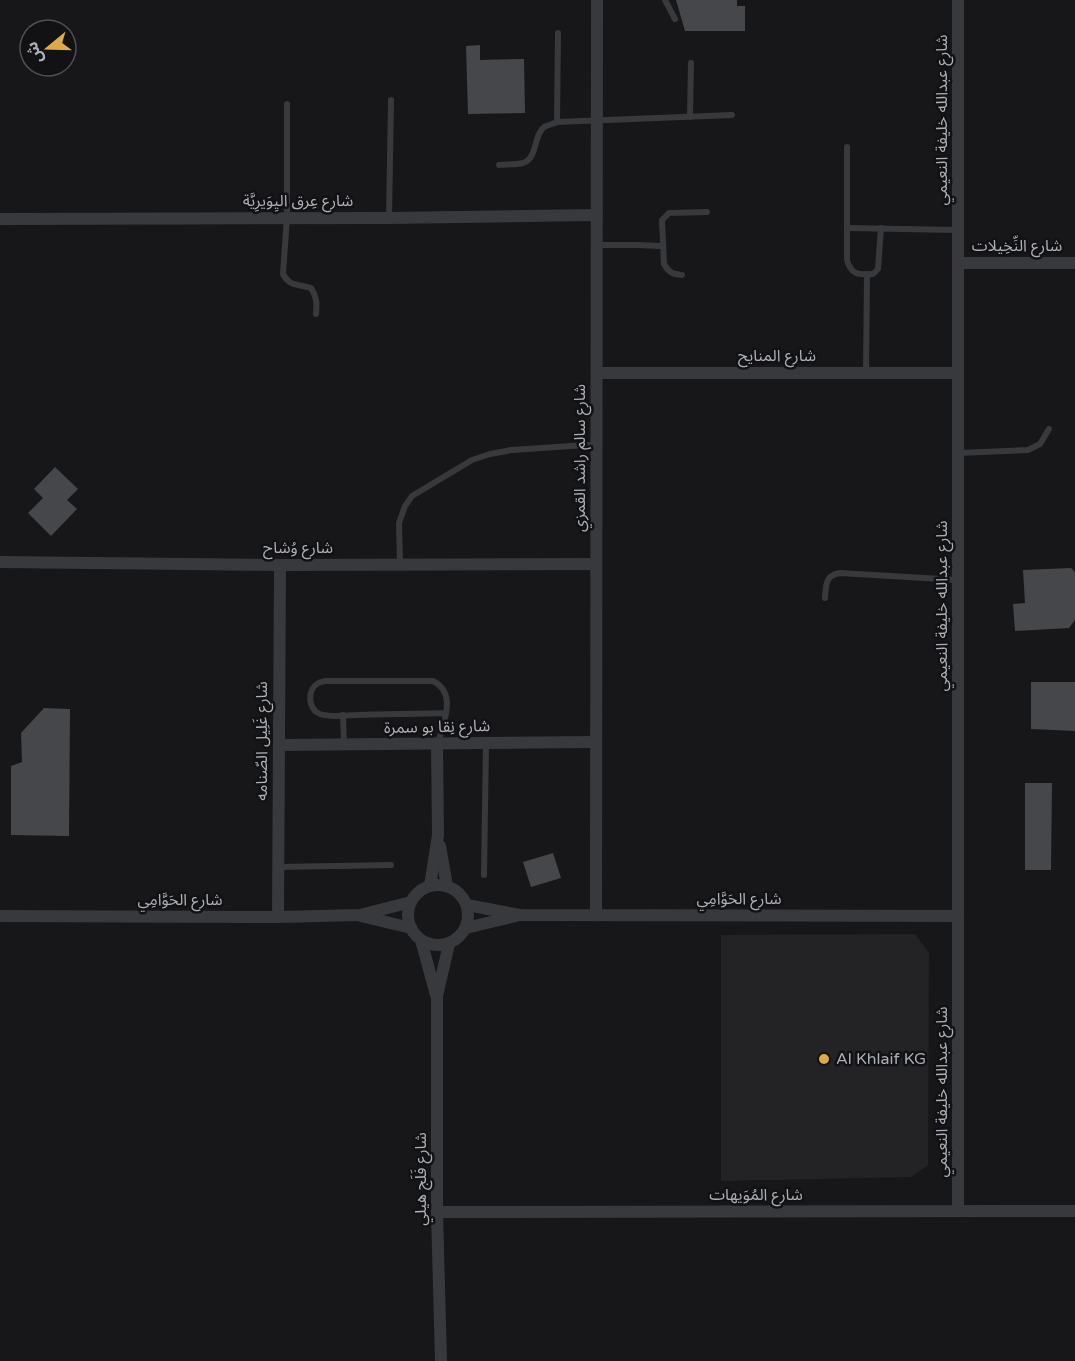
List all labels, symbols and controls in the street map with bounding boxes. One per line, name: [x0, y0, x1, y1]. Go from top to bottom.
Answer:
north arrow: [18, 18, 78, 78]
street label: شارع عبدالله خليفة النعيمي: [932, 35, 954, 205]
text: ش: [22, 39, 48, 66]
street label: شارع عِرق اليِوَيرِيَّة: [243, 191, 353, 213]
street label: شارع النِّخِيلات: [972, 235, 1062, 258]
street label: شارع المنايح: [738, 346, 816, 368]
street label: شارع سالم راشد القمزي: [570, 384, 592, 532]
street label: شارع عبدالله خليفة النعيمي: [932, 521, 954, 691]
street label: شارع وُشاح: [263, 538, 333, 560]
street label: شارع غَلِيل الصّنامه: [252, 681, 274, 801]
street label: شارع نِقا بو سمرة: [384, 716, 490, 740]
street label: شارع الحَوَّامِي: [696, 889, 782, 911]
street label: شارع الحَوَّامِي: [137, 890, 223, 912]
street label: شارع عبدالله خليفة النعيمي: [932, 1007, 954, 1177]
place label: Al Khlaif KG: [836, 1049, 926, 1069]
marker: Al Khlaif KG: [817, 1052, 831, 1066]
street label: شارع فَلَج هيلي: [410, 1132, 433, 1226]
street label: شارع المُوَيهات: [709, 1185, 803, 1207]

